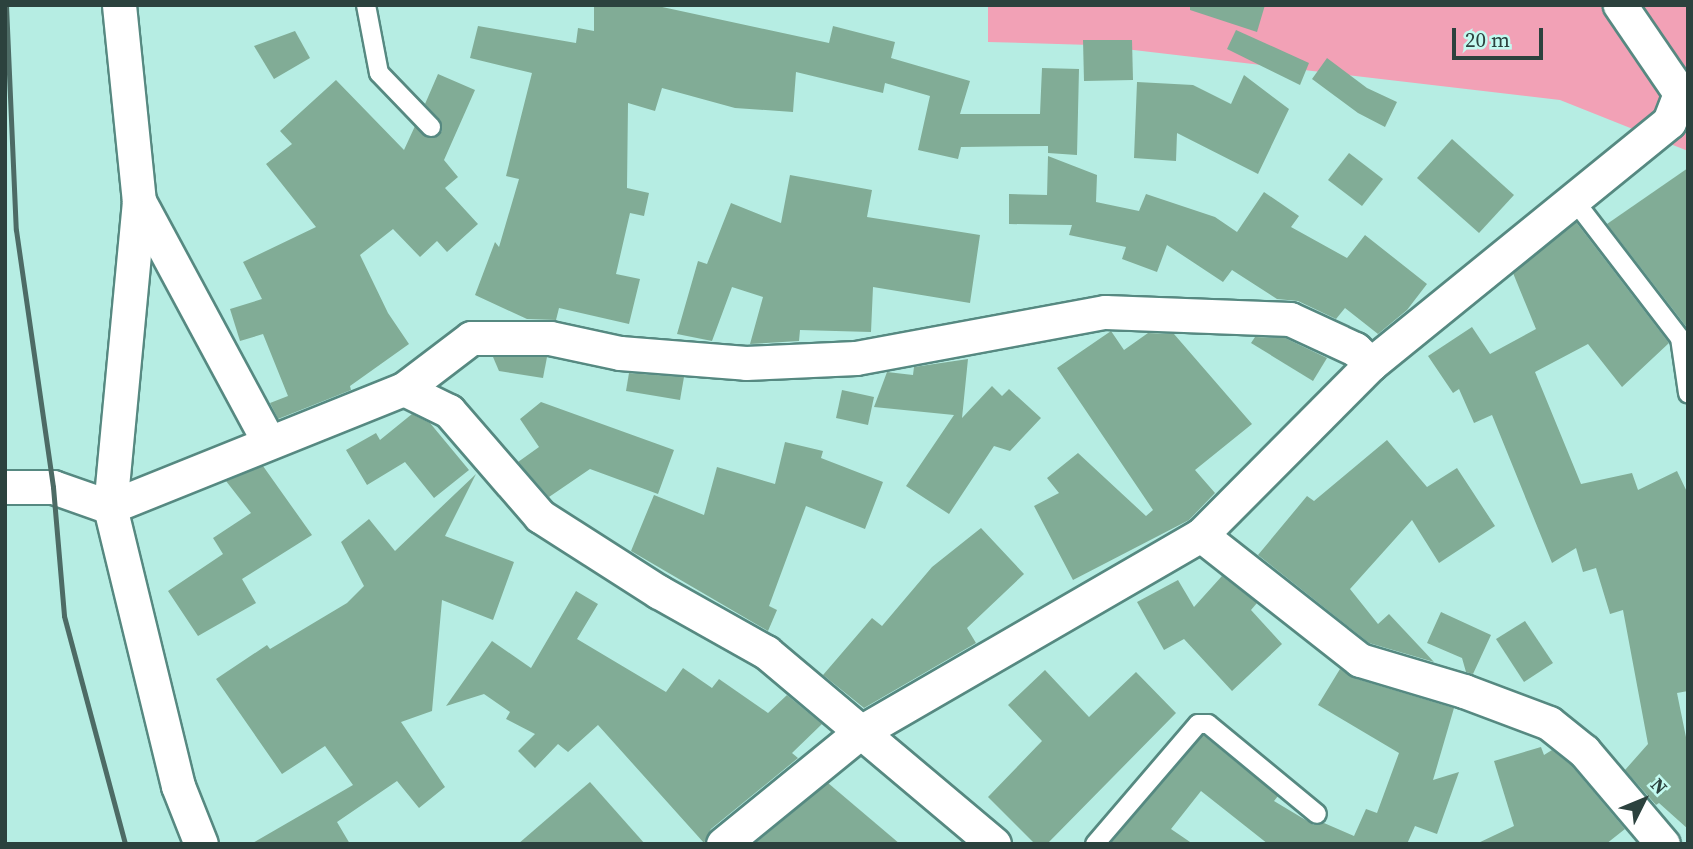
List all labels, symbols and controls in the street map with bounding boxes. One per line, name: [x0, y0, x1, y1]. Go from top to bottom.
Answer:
scale bar: [1455, 14, 1546, 58]
text: 20 m: [1465, 25, 1510, 54]
north arrow: [1609, 765, 1679, 835]
text: N: [1645, 772, 1674, 800]

